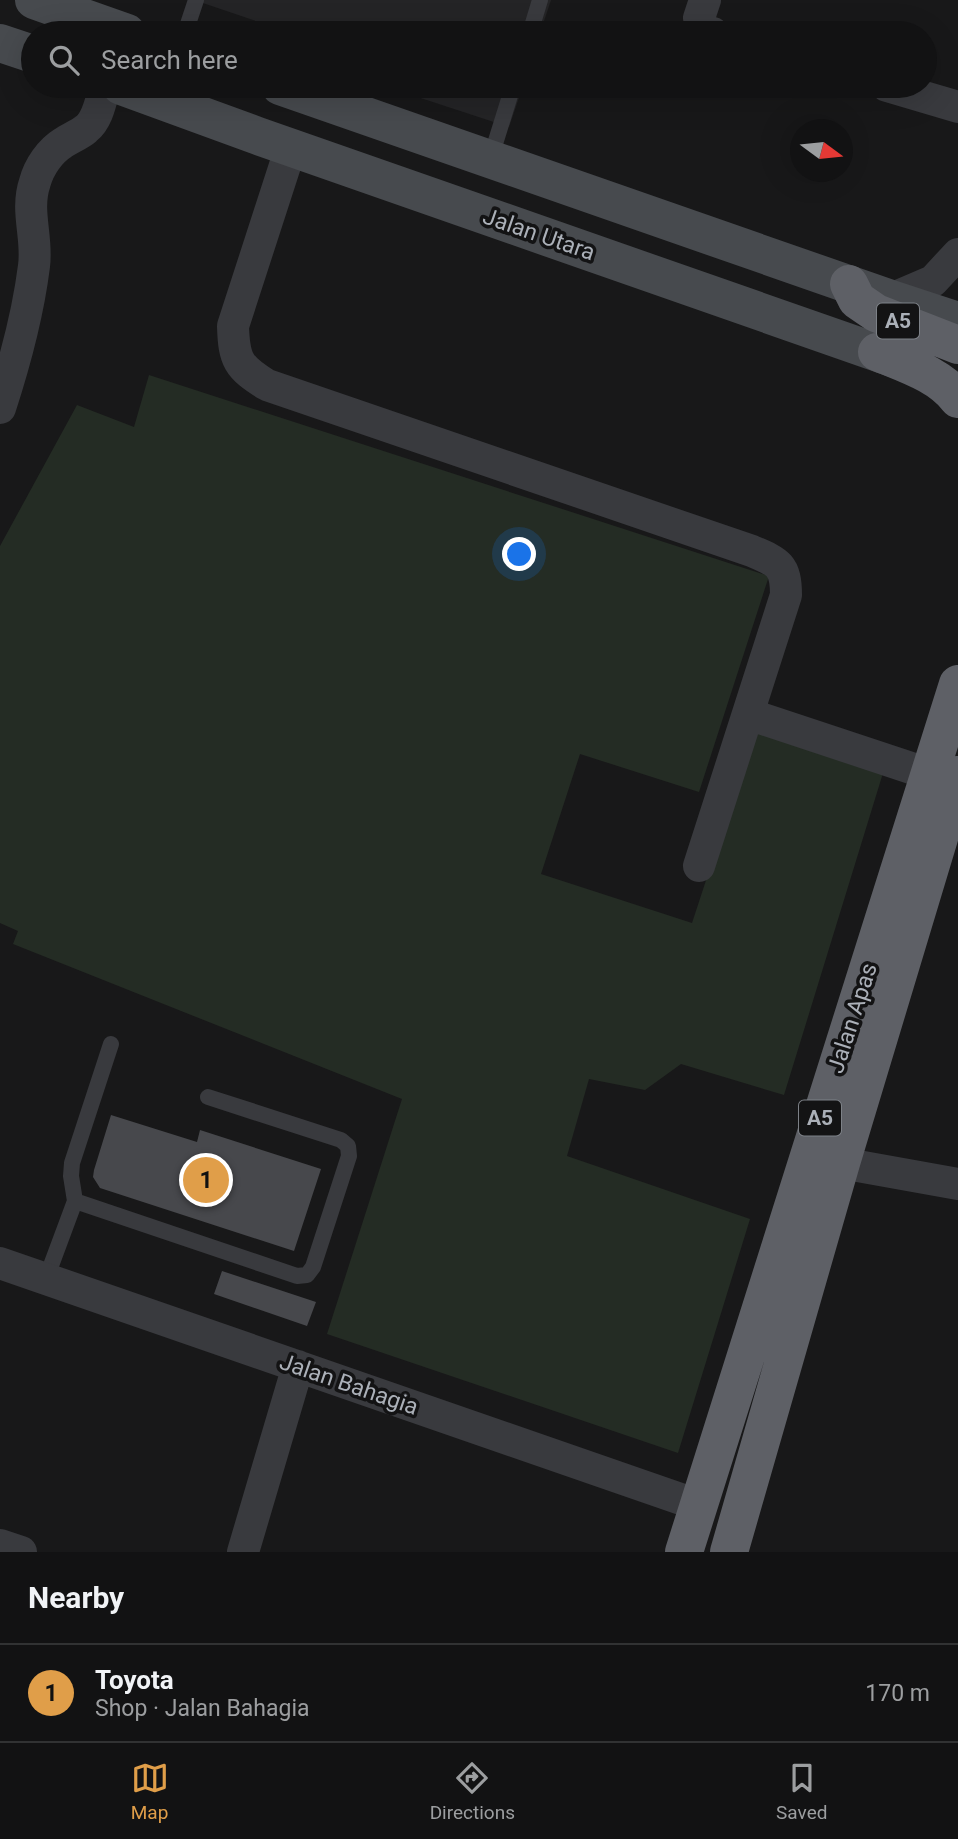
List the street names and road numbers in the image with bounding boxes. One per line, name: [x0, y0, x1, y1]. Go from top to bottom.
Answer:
street label: Jalan Utara: [479, 203, 598, 266]
road number: A5: [877, 304, 919, 338]
street label: Jalan Apas: [822, 960, 883, 1077]
road number: A5: [799, 1100, 841, 1136]
street label: Jalan Bahagia: [276, 1348, 422, 1421]

